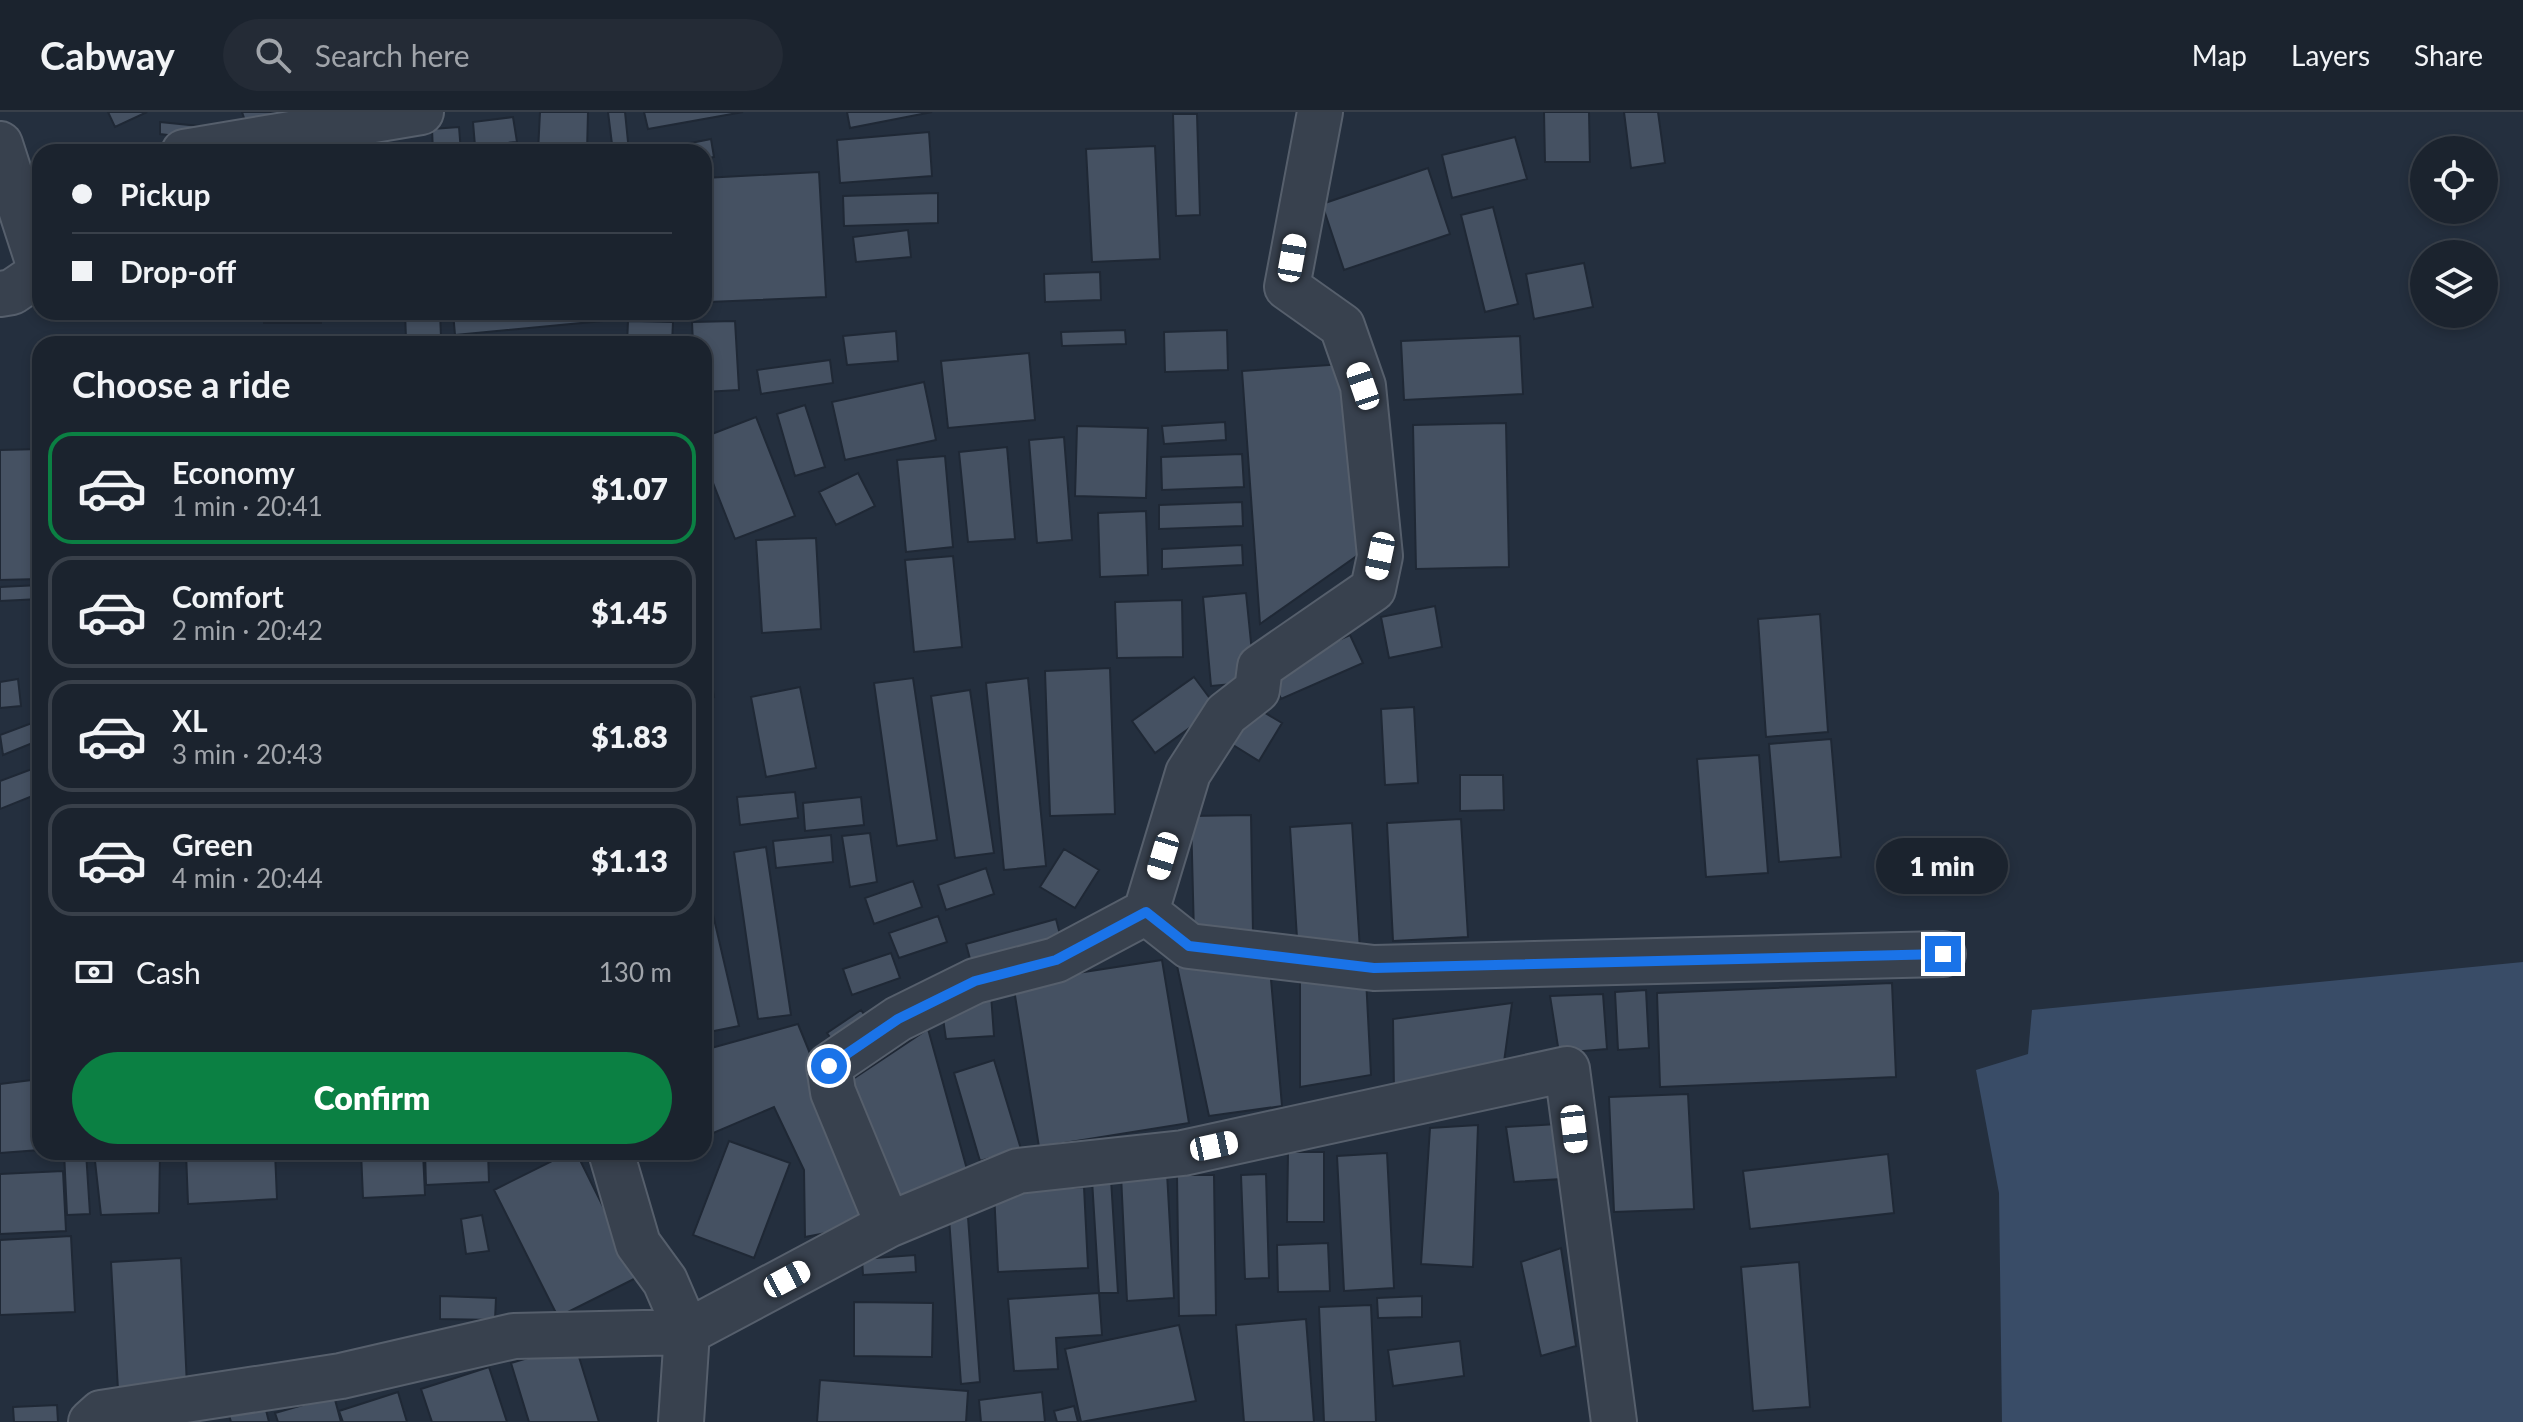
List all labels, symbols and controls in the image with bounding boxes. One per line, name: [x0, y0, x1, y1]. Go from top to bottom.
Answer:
search box: [223, 19, 783, 91]
text: Cabway: [40, 32, 175, 78]
icon: search: [251, 33, 295, 77]
text: Search here: [315, 37, 470, 73]
text: Map: [2192, 38, 2247, 72]
text: Layers: [2291, 38, 2370, 72]
text: Share: [2414, 38, 2483, 72]
map controls: [2410, 136, 2498, 328]
button: locate: [2410, 136, 2498, 224]
text: Pickup: [120, 176, 211, 212]
car: [1276, 232, 1308, 284]
button: layers: [2410, 240, 2498, 328]
text: Drop-off: [120, 253, 236, 289]
car: [1344, 359, 1382, 413]
text: Choose a ride: [72, 362, 291, 406]
icon: car: [76, 452, 148, 524]
text: Economy: [172, 454, 295, 490]
text: $1.07: [591, 470, 668, 506]
text: 1 min · 20:41: [172, 490, 323, 522]
car: [1363, 530, 1397, 582]
icon: car: [76, 576, 148, 648]
text: Comfort: [172, 578, 284, 614]
text: $1.45: [591, 594, 668, 630]
text: 2 min · 20:42: [172, 614, 323, 646]
icon: car: [76, 700, 148, 772]
text: XL: [172, 702, 208, 738]
text: $1.83: [591, 718, 668, 754]
text: 3 min · 20:43: [172, 738, 323, 770]
icon: car: [76, 824, 148, 896]
text: Green: [172, 826, 253, 862]
car: [1145, 830, 1181, 882]
callout: 1 min: [1877, 838, 2009, 894]
text: $1.13: [591, 842, 668, 878]
text: 1 min: [1910, 850, 1974, 882]
text: 4 min · 20:44: [172, 862, 323, 894]
route end: [1925, 936, 1961, 972]
icon: cash: [72, 950, 116, 994]
text: Cash: [136, 954, 201, 990]
text: 130 m: [599, 956, 672, 988]
route start: [811, 1048, 847, 1084]
button: Confirm: [72, 1052, 672, 1144]
car: [1559, 1104, 1589, 1154]
car: [1188, 1129, 1240, 1163]
car: [760, 1257, 814, 1301]

